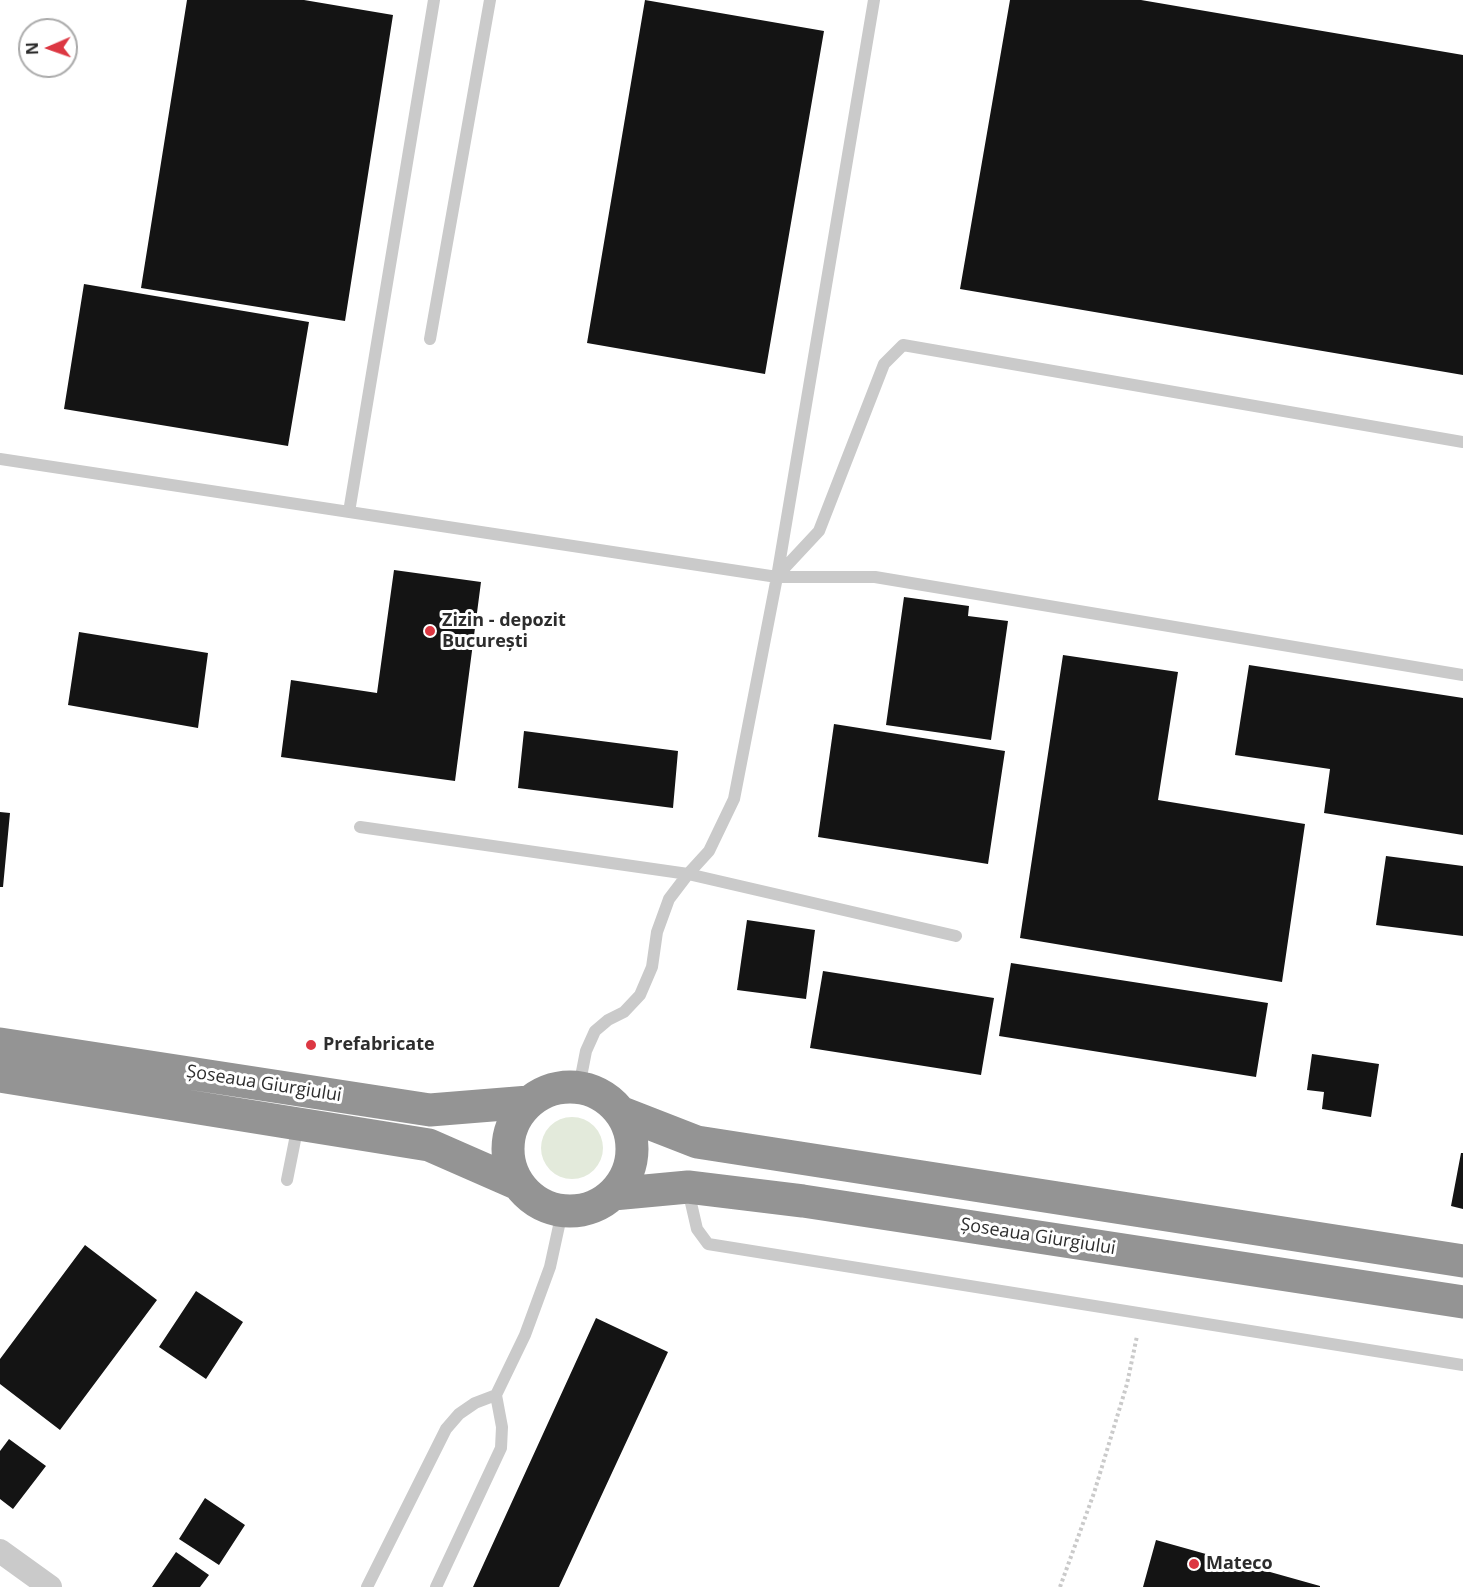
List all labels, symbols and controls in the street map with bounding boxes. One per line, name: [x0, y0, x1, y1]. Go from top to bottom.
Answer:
north arrow: [18, 18, 78, 78]
text: N: [21, 42, 43, 55]
place label: Zizin - depozit București: [442, 610, 566, 652]
marker: Zizin - depozit București: [423, 624, 437, 638]
place label: Prefabricate: [323, 1034, 435, 1056]
marker: Prefabricate: [304, 1038, 318, 1052]
street label: Șoseaua Giurgiului: [185, 1061, 343, 1107]
street label: Șoseaua Giurgiului: [959, 1214, 1117, 1260]
place label: Mateco: [1206, 1553, 1273, 1575]
marker: Mateco: [1187, 1557, 1201, 1571]

